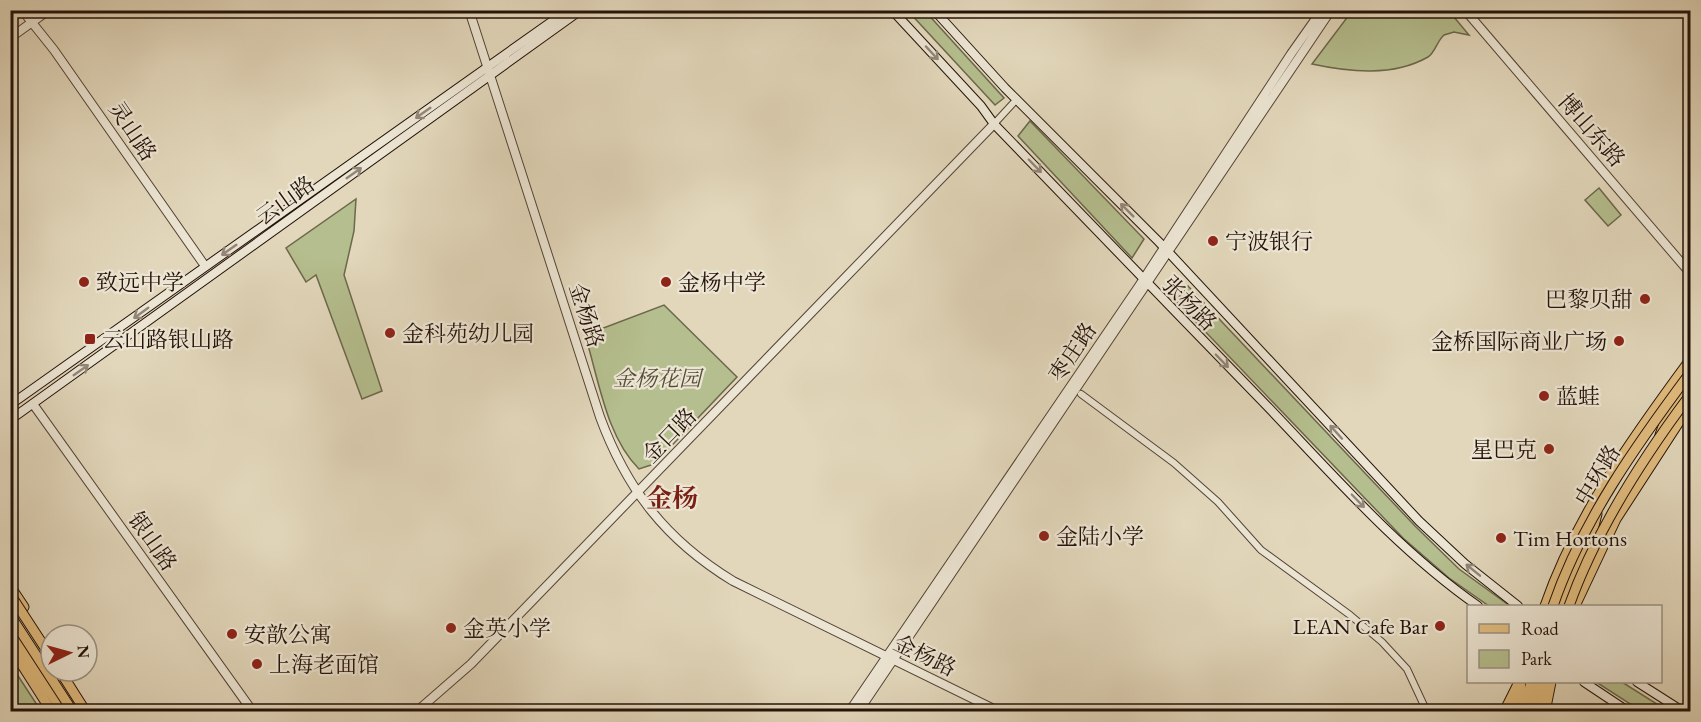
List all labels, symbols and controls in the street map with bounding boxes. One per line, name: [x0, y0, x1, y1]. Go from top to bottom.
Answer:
one-way arrow: [925, 45, 939, 60]
street label: 博山东路: [1552, 88, 1631, 173]
street label: 灵山路: [102, 96, 163, 167]
one-way arrow: [415, 107, 431, 119]
one-way arrow: [1027, 159, 1042, 174]
one-way arrow: [346, 167, 362, 179]
street label: 云山路: [250, 169, 321, 232]
one-way arrow: [1120, 203, 1134, 218]
place label: 宁波银行: [1225, 227, 1313, 256]
marker: 宁波银行: [1206, 234, 1220, 248]
one-way arrow: [221, 244, 237, 256]
place label: 致远中学: [96, 268, 184, 297]
place label: 金杨中学: [678, 268, 766, 297]
street label: 张杨路: [1156, 270, 1223, 337]
marker: 致远中学: [77, 275, 91, 289]
marker: 金杨中学: [659, 275, 673, 289]
street label: 金杨路: [563, 279, 611, 351]
place label: 巴黎贝甜: [1545, 285, 1633, 314]
marker: 巴黎贝甜: [1638, 292, 1652, 306]
one-way arrow: [133, 307, 149, 319]
street label: 枣庄路: [1042, 317, 1103, 388]
place label: 金科苑幼儿园: [402, 319, 534, 348]
place label: 云山路银山路: [102, 325, 234, 354]
marker: 金科苑幼儿园: [383, 326, 397, 340]
place label: 金桥国际商业广场: [1431, 327, 1607, 356]
marker: 云山路银山路: [83, 332, 97, 346]
marker: 金桥国际商业广场: [1612, 334, 1626, 348]
one-way arrow: [1215, 353, 1230, 368]
one-way arrow: [73, 364, 89, 376]
park label: 金杨花园: [613, 364, 704, 393]
place label: 蓝蛙: [1556, 382, 1600, 411]
marker: 蓝蛙: [1537, 389, 1551, 403]
street label: 金口路: [636, 402, 703, 469]
one-way arrow: [1329, 424, 1343, 439]
place label: 星巴克: [1471, 435, 1537, 464]
street label: 中环路: [1568, 439, 1627, 511]
marker: 星巴克: [1542, 442, 1556, 456]
district label: 金杨: [646, 481, 698, 515]
one-way arrow: [1351, 493, 1365, 508]
street label: 银山路: [122, 506, 183, 577]
place label: 金陆小学: [1056, 522, 1144, 551]
place label: Tim Hortons: [1513, 524, 1627, 553]
marker: 金陆小学: [1037, 529, 1051, 543]
marker: Tim Hortons: [1494, 531, 1508, 545]
one-way arrow: [1466, 563, 1481, 577]
legend: [1467, 605, 1662, 683]
place label: LEAN Cafe Bar: [1293, 612, 1429, 641]
place label: 金英小学: [463, 614, 551, 643]
text: Road: [1521, 617, 1560, 640]
marker: LEAN Cafe Bar: [1433, 619, 1447, 633]
place label: 安歆公寓: [244, 620, 332, 649]
marker: 金英小学: [444, 621, 458, 635]
north arrow: [39, 623, 99, 683]
marker: 安歆公寓: [225, 627, 239, 641]
street label: 金杨路: [889, 628, 961, 683]
text: N: [72, 644, 94, 659]
text: Park: [1521, 647, 1552, 670]
place label: 上海老面馆: [269, 650, 379, 679]
marker: 上海老面馆: [250, 657, 264, 671]

